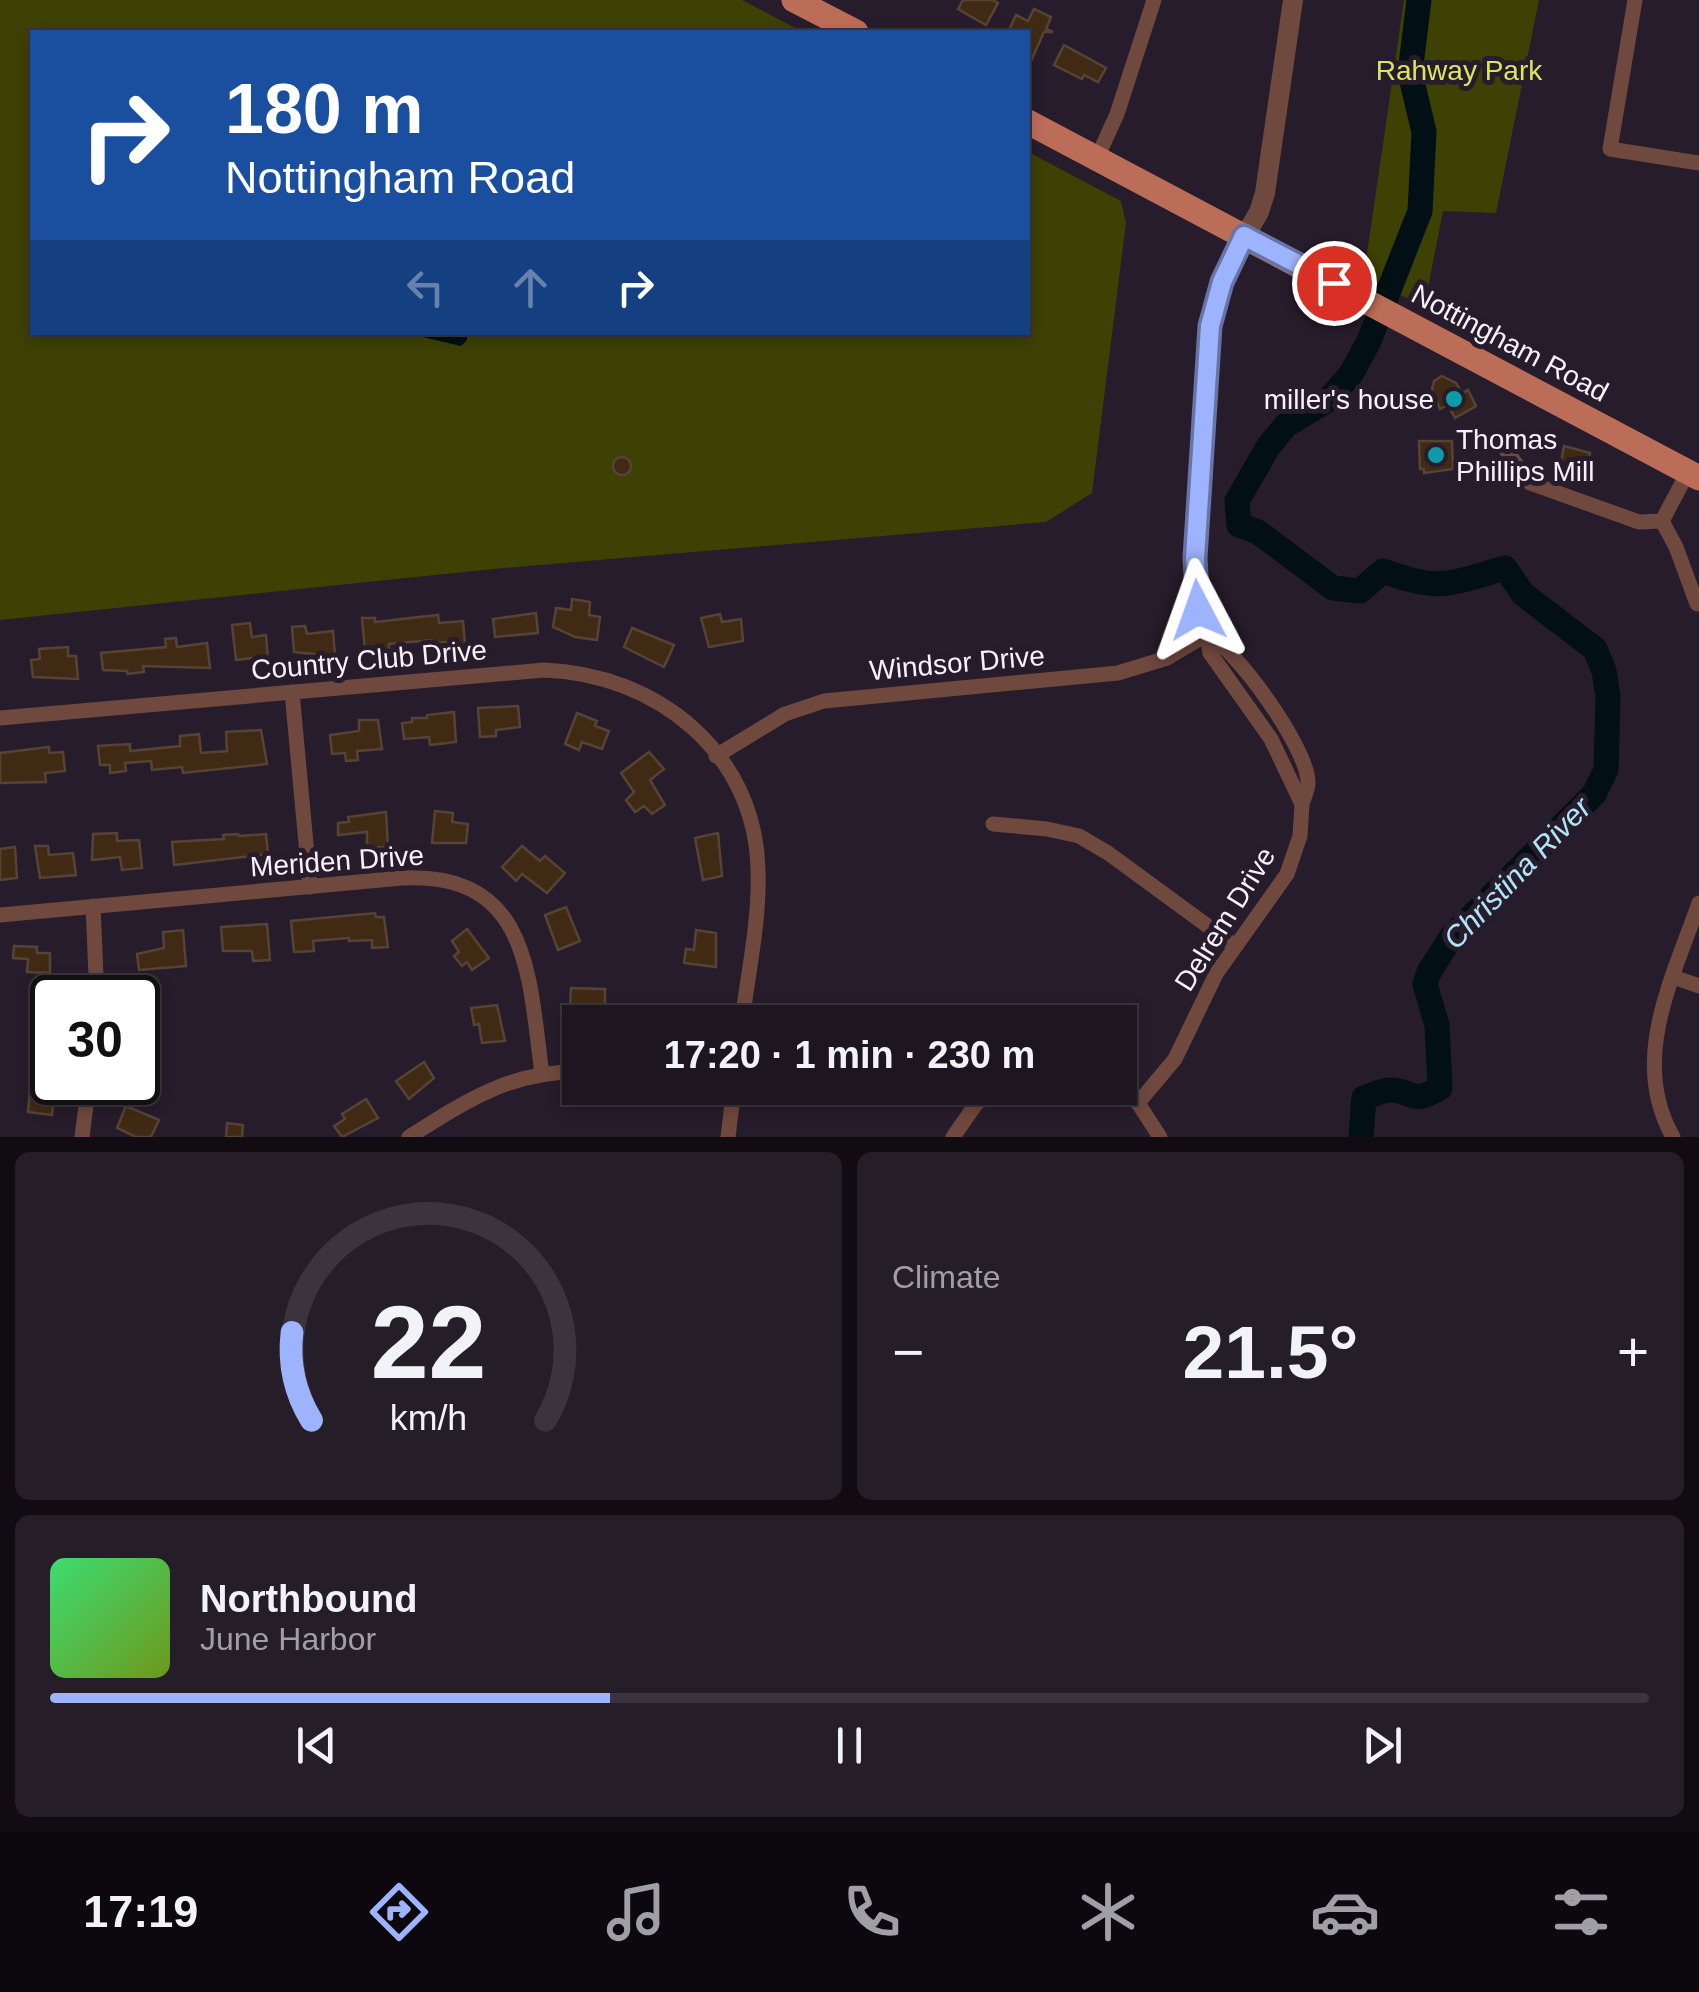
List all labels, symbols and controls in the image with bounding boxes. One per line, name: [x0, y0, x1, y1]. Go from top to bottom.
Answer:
park label: Rahway Park: [1376, 55, 1543, 86]
icon: right: [60, 70, 190, 200]
text: 180 m: [225, 70, 423, 148]
text: Nottingham Road: [225, 152, 575, 203]
pin: [1292, 241, 1377, 326]
icon: arrive: [1307, 256, 1362, 311]
icon: left: [398, 260, 453, 315]
icon: ahead: [503, 260, 558, 315]
icon: right: [608, 260, 663, 315]
street label: Nottingham Road: [1407, 278, 1613, 408]
place label: miller's house: [1264, 384, 1434, 415]
marker: miller's house: [1443, 388, 1465, 410]
place label: Thomas Phillips Mill: [1456, 424, 1594, 487]
marker: Thomas Phillips Mill: [1425, 444, 1447, 466]
position arrow: [1146, 558, 1250, 662]
street label: Country Club Drive: [250, 634, 488, 686]
street label: Windsor Drive: [868, 640, 1046, 686]
water label: Christina River: [1437, 790, 1598, 955]
street label: Meriden Drive: [249, 839, 425, 883]
street label: Delrem Drive: [1169, 842, 1281, 996]
speed limit sign: 30: [30, 975, 160, 1105]
text: 17:20 · 1 min · 230 m: [664, 1034, 1035, 1076]
text: Climate: [892, 1259, 1000, 1295]
text: 22: [371, 1284, 486, 1400]
text: 21.5°: [1183, 1310, 1358, 1394]
text: −: [892, 1321, 924, 1383]
text: +: [1617, 1321, 1649, 1383]
text: km/h: [390, 1398, 467, 1438]
text: Northbound: [200, 1578, 417, 1620]
text: June Harbor: [200, 1621, 376, 1657]
icon: previous: [289, 1718, 344, 1773]
icon: pause: [822, 1718, 877, 1773]
icon: next: [1355, 1718, 1410, 1773]
icon: directions: [364, 1877, 434, 1947]
icon: music: [601, 1877, 671, 1947]
icon: phone: [837, 1877, 907, 1947]
icon: climate: [1073, 1877, 1143, 1947]
icon: car: [1310, 1877, 1380, 1947]
icon: filters: [1546, 1877, 1616, 1947]
text: 17:19: [83, 1886, 198, 1937]

